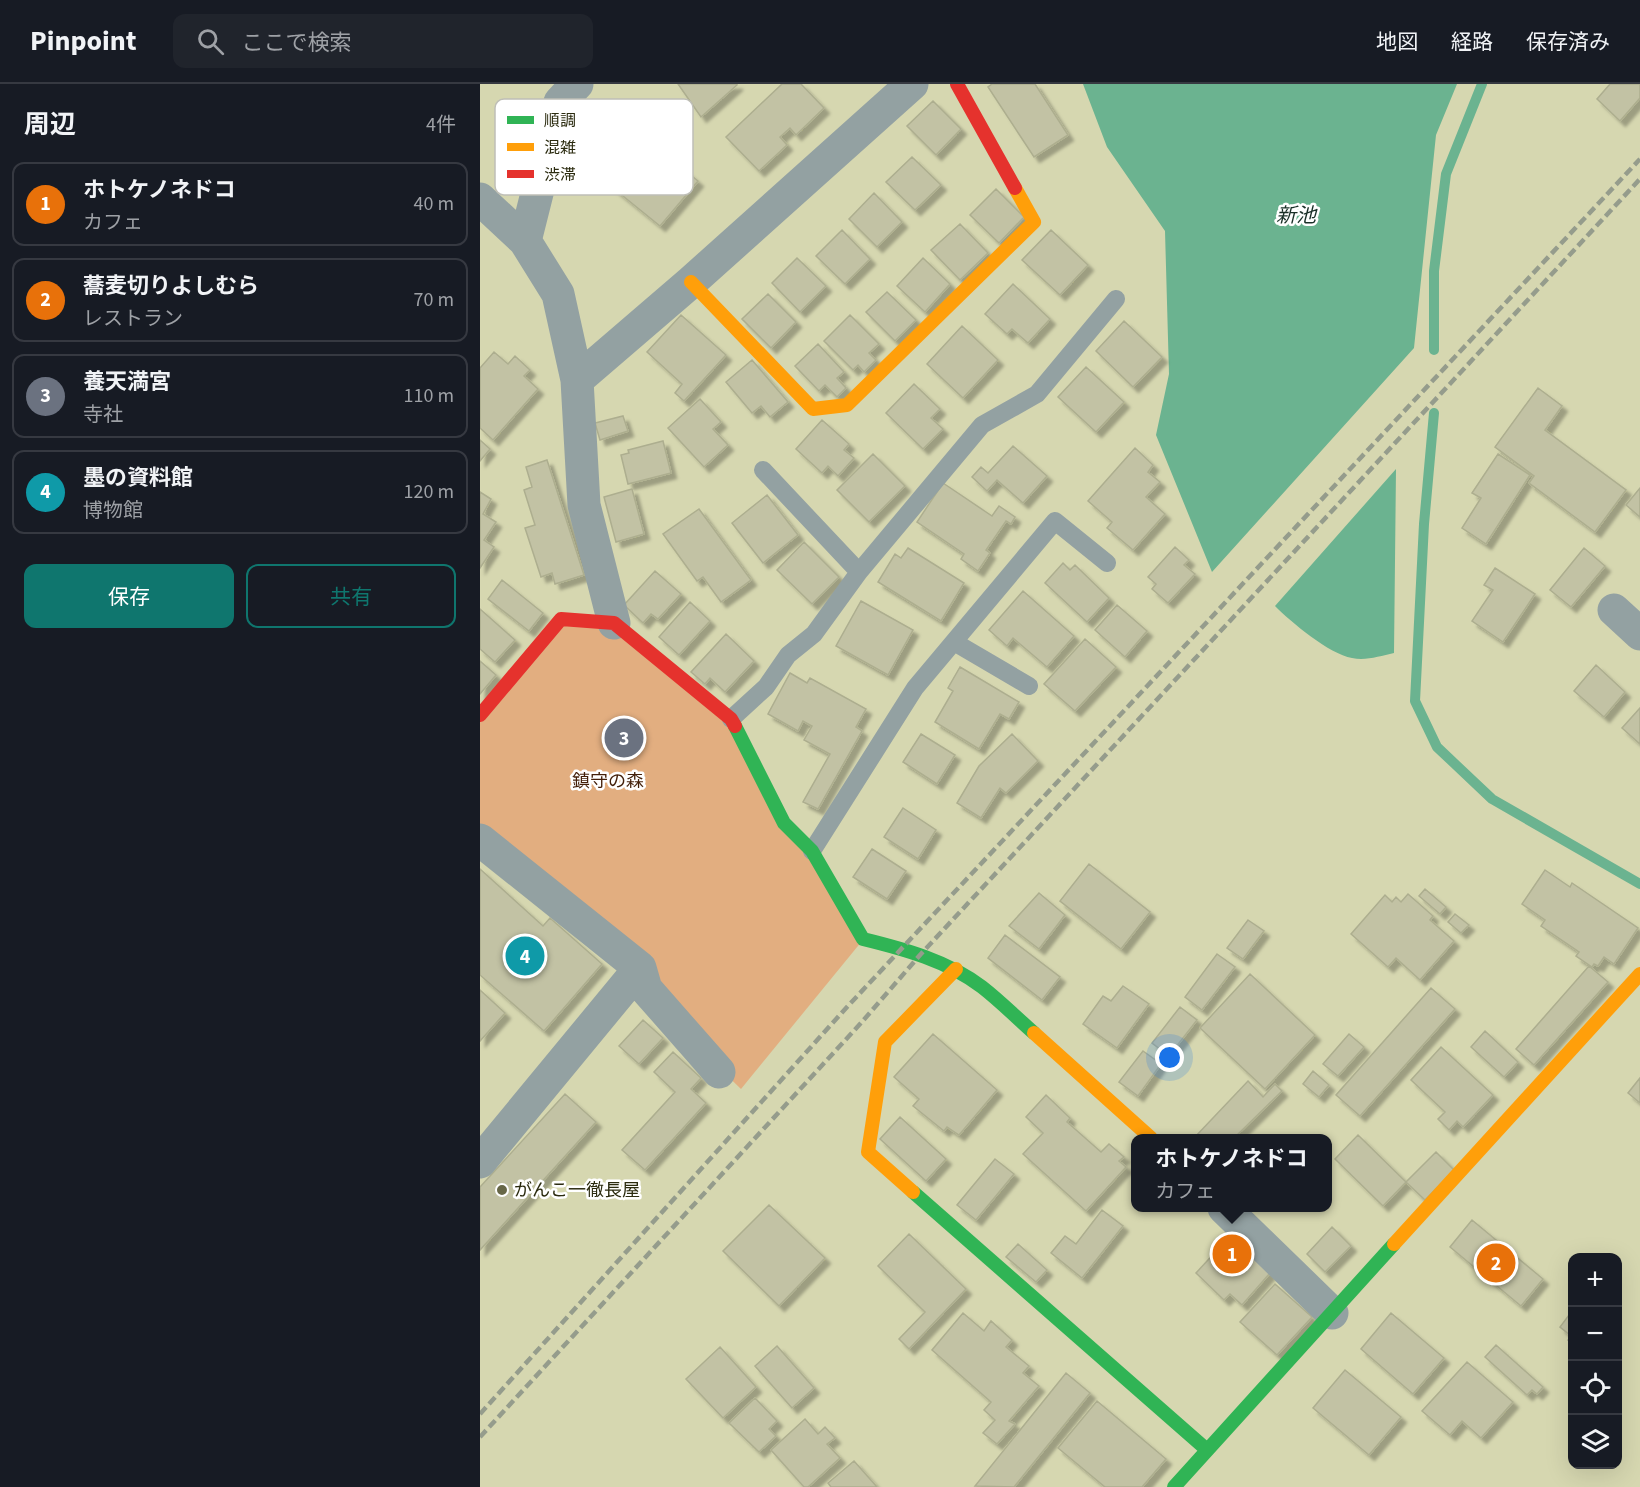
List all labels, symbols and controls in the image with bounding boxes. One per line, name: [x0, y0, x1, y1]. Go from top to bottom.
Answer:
search box: [173, 14, 593, 68]
text: Pinpoint: [30, 21, 137, 61]
icon: search: [194, 25, 227, 58]
text: ここで検索: [242, 27, 352, 59]
text: 地図: [1376, 27, 1418, 57]
text: 経路: [1451, 27, 1493, 57]
text: 保存済み: [1526, 27, 1610, 57]
legend: [495, 99, 693, 195]
text: 周辺: [24, 106, 76, 143]
text: 順調: [544, 110, 576, 132]
text: 4件: [426, 111, 456, 139]
text: 混雑: [544, 137, 576, 159]
text: 渋滞: [544, 164, 576, 186]
text: ホトケノネドコ: [83, 174, 236, 206]
text: 1: [40, 190, 51, 218]
text: 40 m: [414, 190, 454, 218]
water label: 新池: [1276, 202, 1318, 230]
text: カフェ: [83, 209, 143, 237]
text: 蕎麦切りよしむら: [83, 270, 259, 302]
text: 2: [40, 286, 51, 314]
text: 70 m: [414, 286, 454, 314]
text: レストラン: [83, 305, 183, 333]
text: 養天満宮: [83, 366, 171, 398]
text: 3: [40, 382, 51, 410]
text: 110 m: [404, 382, 454, 410]
text: 寺社: [83, 401, 123, 429]
text: 墨の資料館: [83, 462, 193, 494]
text: 4: [40, 478, 51, 506]
text: 120 m: [404, 478, 454, 506]
text: 博物館: [83, 497, 143, 525]
button: 保存: [24, 564, 234, 628]
button: 共有: [246, 564, 456, 628]
pin: 3: [604, 716, 644, 760]
park label: 鎮守の森: [572, 769, 644, 794]
pin: 4: [506, 934, 544, 978]
your location: [1155, 1043, 1184, 1072]
popup: [1131, 1134, 1332, 1212]
text: ホトケノネドコ: [1155, 1143, 1308, 1175]
place label: がんこ一徹長屋: [514, 1178, 640, 1203]
text: カフェ: [1155, 1178, 1215, 1206]
marker: がんこ一徹長屋: [495, 1183, 509, 1197]
pin: 1: [1212, 1232, 1251, 1276]
pin: 2: [1476, 1240, 1516, 1286]
map controls: [1568, 1253, 1622, 1469]
button: +: [1568, 1253, 1622, 1307]
button: −: [1568, 1307, 1622, 1361]
button: locate: [1568, 1361, 1622, 1415]
button: layers: [1568, 1415, 1622, 1469]

